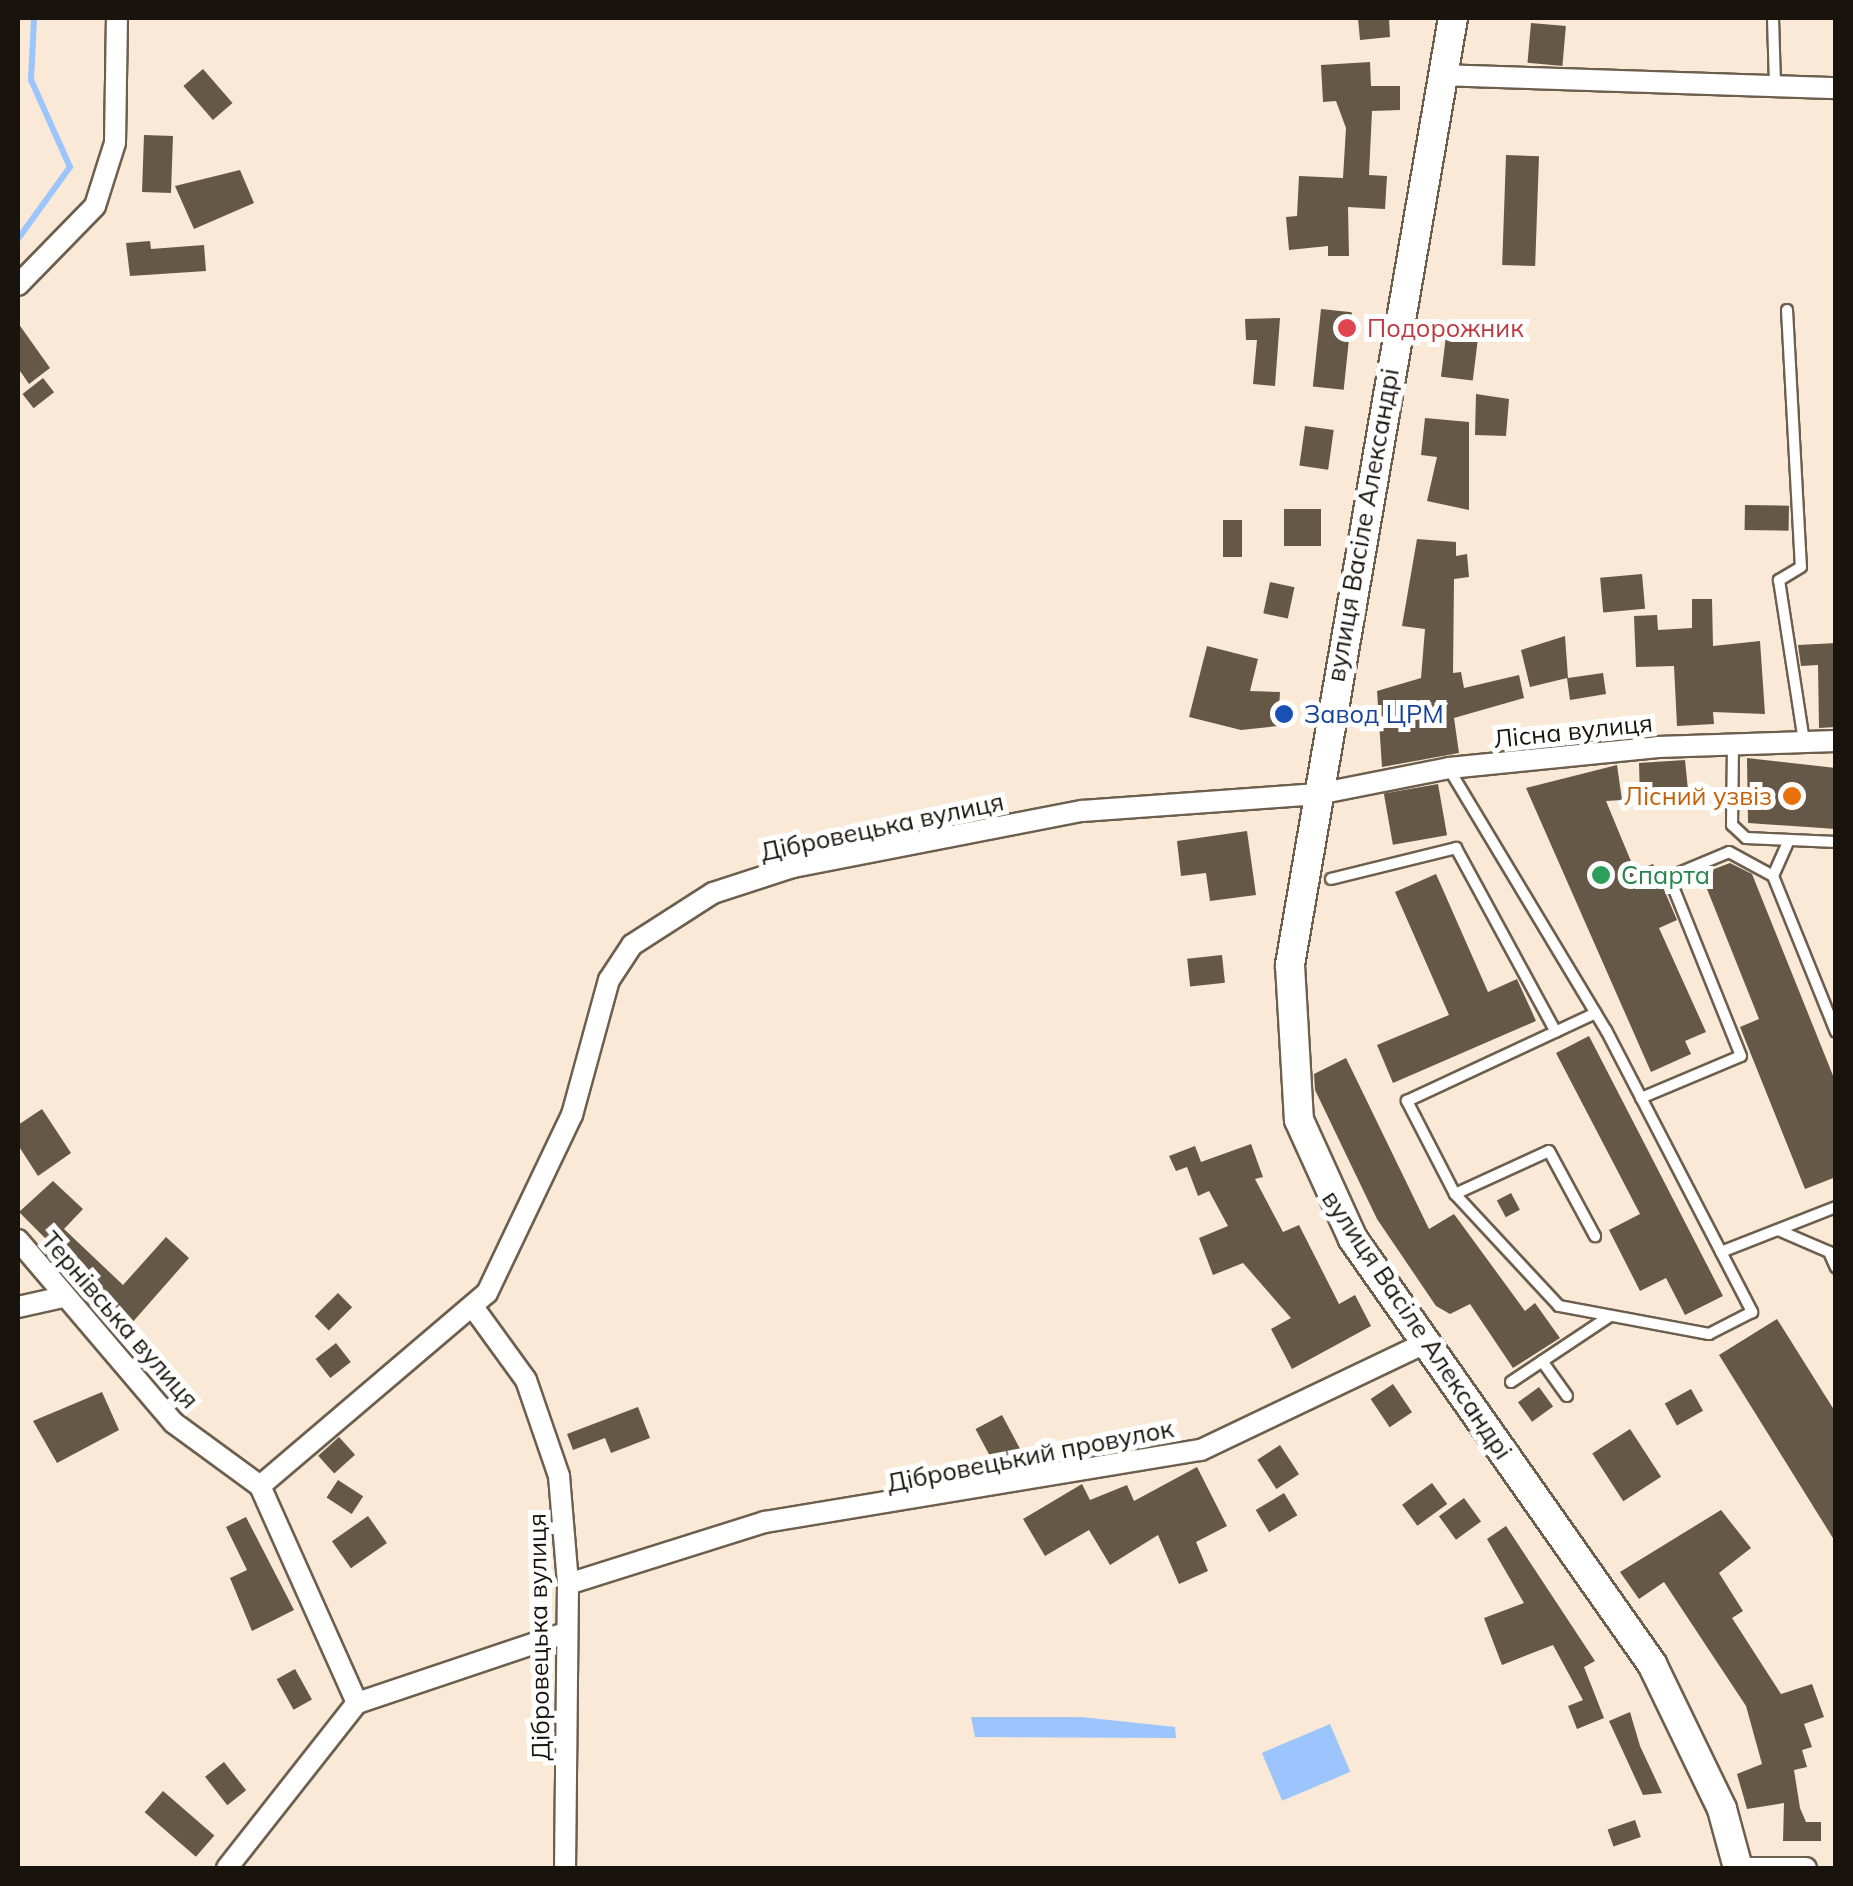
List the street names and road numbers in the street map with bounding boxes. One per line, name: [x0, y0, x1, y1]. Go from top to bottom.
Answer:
street label: вулиця Васіле Александрі: [1321, 366, 1405, 684]
street label: Лісна вулиця: [1492, 708, 1654, 754]
street label: Дібровецька вулиця: [758, 787, 1006, 867]
street label: вулиця Васіле Александрі: [1316, 1185, 1518, 1465]
street label: Тернівська вулиця: [35, 1226, 205, 1414]
street label: Дібровецький провулок: [884, 1414, 1176, 1498]
street label: Дібровецька вулиця: [522, 1513, 556, 1761]

